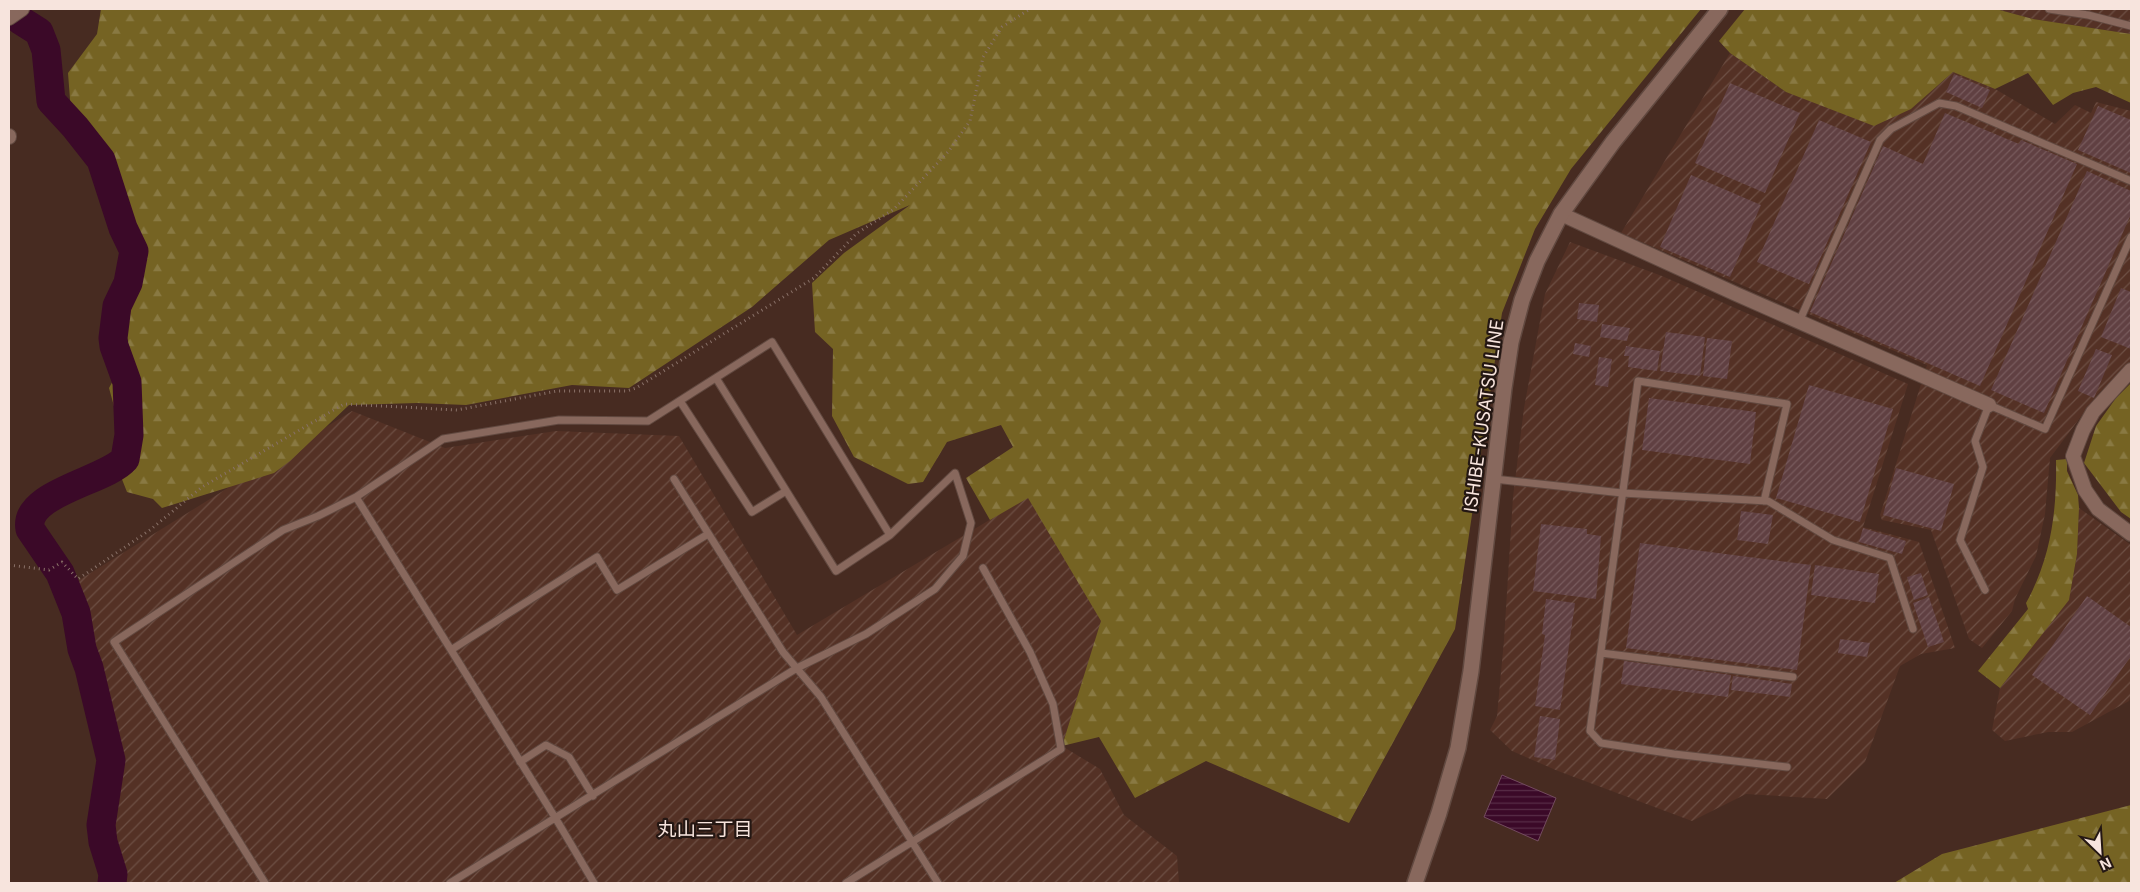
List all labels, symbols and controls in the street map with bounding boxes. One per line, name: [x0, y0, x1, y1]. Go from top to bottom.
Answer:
street label: ISHIBE-KUSATSU LINE: [1460, 318, 1507, 514]
district label: 丸山三丁目: [657, 818, 753, 841]
north arrow: [2075, 827, 2125, 877]
text: N: [2097, 854, 2114, 874]

